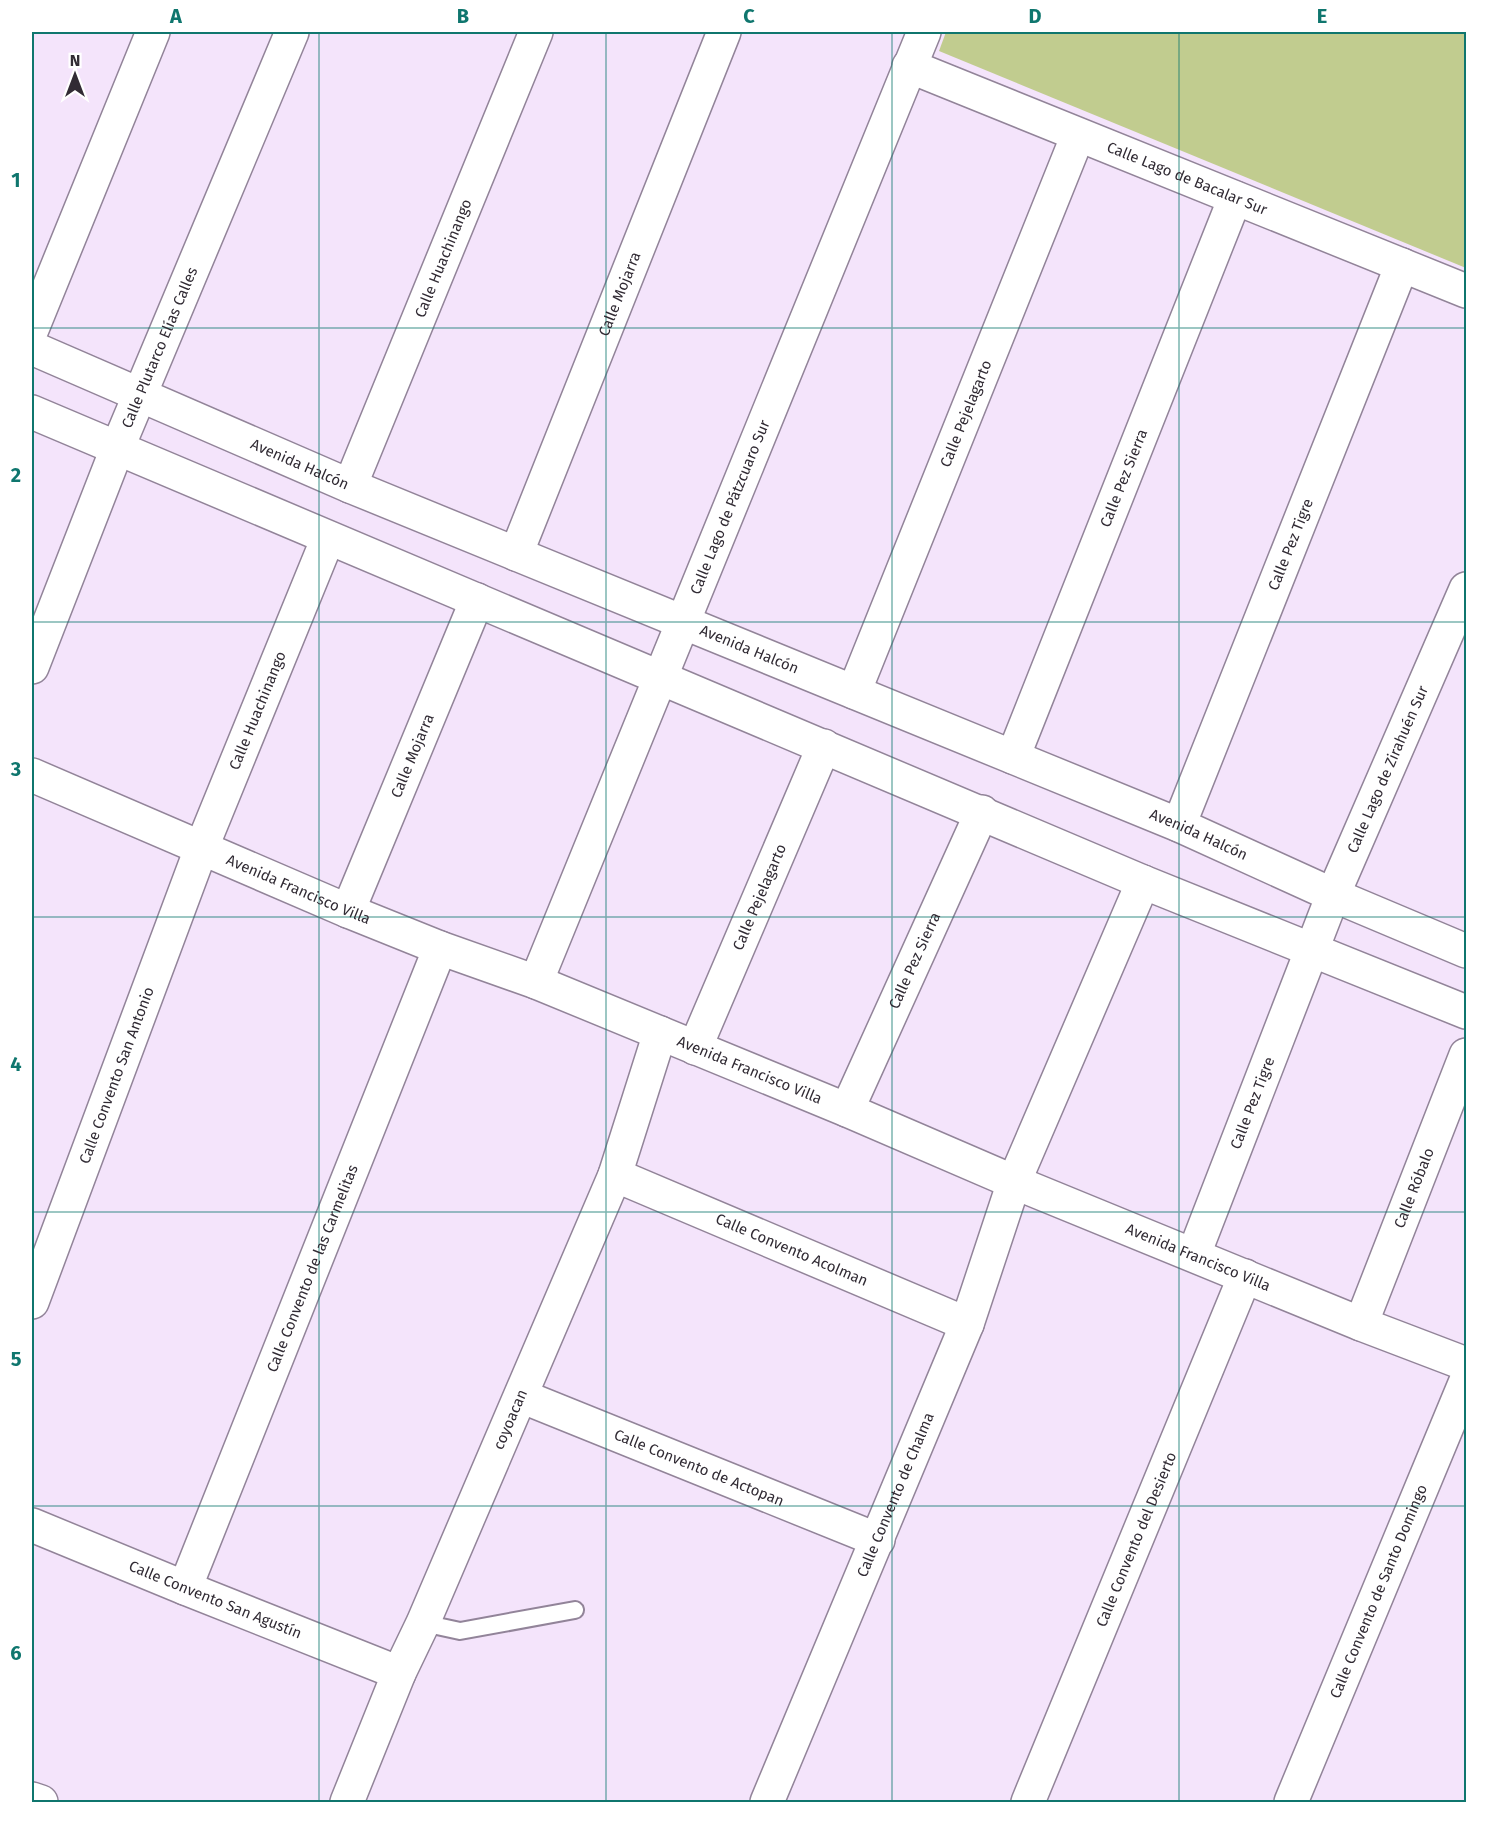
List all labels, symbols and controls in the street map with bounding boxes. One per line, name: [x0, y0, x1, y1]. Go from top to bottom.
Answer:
text: A: [169, 4, 183, 28]
text: B: [457, 4, 469, 28]
text: C: [743, 4, 755, 28]
text: D: [1028, 4, 1042, 28]
text: E: [1317, 4, 1327, 28]
north arrow: [45, 45, 105, 105]
text: N: [70, 51, 80, 70]
street label: Calle Lago de Bacalar Sur: [1104, 138, 1270, 219]
text: 1: [11, 168, 21, 192]
street label: Calle Huachinango: [411, 196, 476, 320]
street label: Calle Mojarra: [595, 249, 645, 339]
street label: Calle Plutarco Elías Calles: [118, 264, 201, 431]
street label: Calle Pejelagarto: [936, 358, 996, 470]
street label: Calle Lago de Pátzcuaro Sur: [686, 417, 774, 597]
street label: Calle Pez Sierra: [1096, 427, 1151, 530]
street label: Avenida Halcón: [248, 435, 352, 493]
text: 2: [11, 463, 21, 487]
street label: Calle Pez Tigre: [1264, 496, 1317, 593]
street label: Avenida Halcón: [697, 621, 801, 678]
street label: Calle Huachinango: [225, 649, 290, 773]
street label: Calle Lago de Zirahuén Sur: [1343, 683, 1432, 856]
street label: Calle Mojarra: [387, 711, 438, 800]
text: 3: [10, 757, 21, 781]
street label: Avenida Halcón: [1147, 805, 1250, 864]
street label: Calle Pejelagarto: [729, 841, 790, 953]
street label: Avenida Francisco Villa: [224, 851, 373, 928]
street label: Calle Pez Sierra: [885, 910, 944, 1012]
street label: Calle Convento San Antonio: [75, 984, 158, 1166]
street label: Avenida Francisco Villa: [675, 1032, 825, 1108]
text: 4: [10, 1052, 22, 1076]
street label: Calle Pez Tigre: [1227, 1054, 1278, 1152]
street label: Calle Róbalo: [1390, 1145, 1438, 1231]
street label: Calle Convento de las Carmelitas: [263, 1162, 362, 1375]
street label: Calle Convento Acolman: [713, 1210, 871, 1290]
street label: Avenida Francisco Villa: [1123, 1220, 1273, 1295]
text: 5: [11, 1347, 22, 1371]
street label: coyoacan: [489, 1387, 531, 1452]
street label: Calle Convento de Chalma: [853, 1410, 938, 1580]
street label: Calle Convento de Actopan: [611, 1425, 787, 1510]
street label: Calle Convento del Desierto: [1092, 1449, 1180, 1630]
street label: Calle Convento de Santo Domingo: [1326, 1482, 1431, 1701]
street label: Calle Convento San Agustín: [126, 1557, 304, 1642]
text: 6: [10, 1641, 22, 1665]

